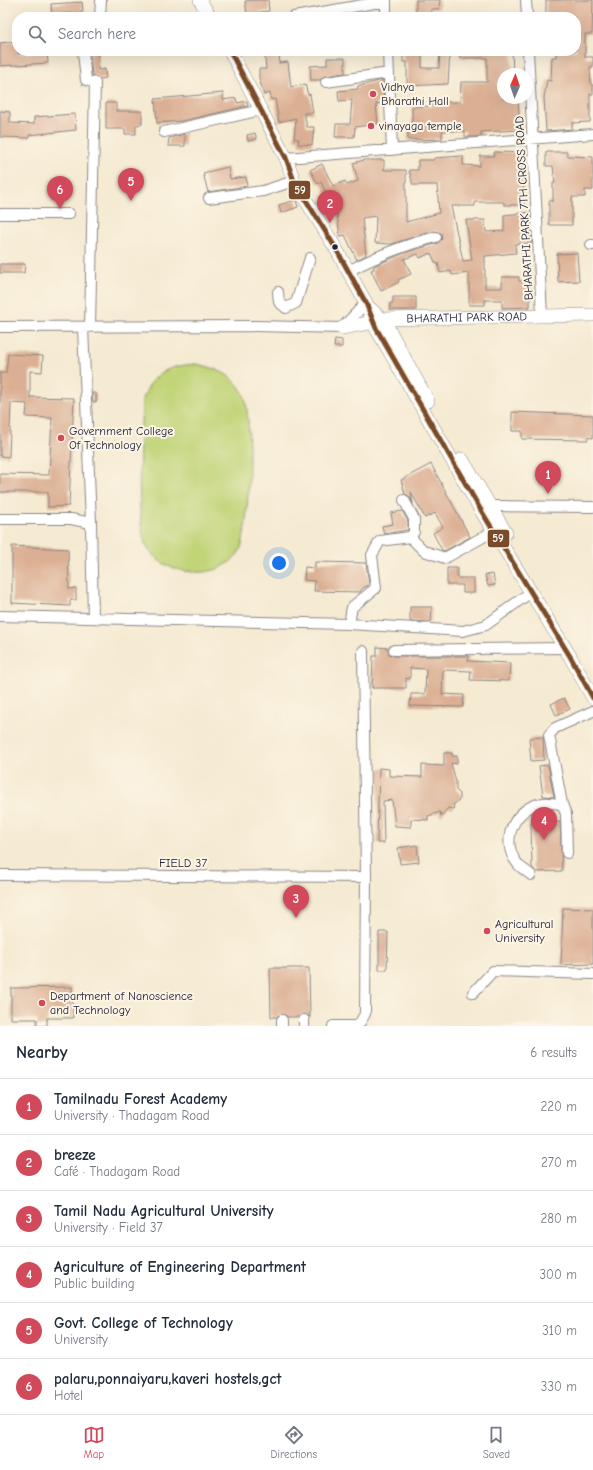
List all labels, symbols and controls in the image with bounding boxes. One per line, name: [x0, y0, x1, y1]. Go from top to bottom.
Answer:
search box: [12, 12, 581, 56]
icon: search: [26, 23, 48, 45]
text: Search here: [58, 25, 136, 43]
north arrow: [497, 68, 533, 104]
place label: Vidhya Bharathi Hall: [381, 80, 449, 108]
marker: Vidhya Bharathi Hall: [368, 89, 378, 99]
street label: BHARATHI PARK 7TH CROSS ROAD: [512, 115, 536, 301]
place label: vinayaga temple: [378, 119, 462, 133]
marker: vinayaga temple: [366, 121, 376, 131]
pin: 5: [118, 168, 144, 201]
pin: 6: [47, 176, 73, 209]
line badge: 59: [288, 180, 311, 200]
text: 59: [294, 184, 306, 197]
pin: 2: [317, 190, 343, 223]
unlabelled marker: [330, 242, 340, 252]
street label: BHARATHI PARK ROAD: [406, 309, 527, 326]
place label: Government College Of Technology: [69, 424, 173, 452]
marker: Government College Of Technology: [56, 433, 66, 443]
pin: 1: [535, 461, 561, 494]
line badge: 59: [487, 529, 510, 548]
text: 59: [492, 532, 504, 545]
your location: [269, 553, 289, 573]
pin: 4: [531, 807, 557, 840]
street label: FIELD 37: [159, 856, 207, 870]
pin: 3: [283, 885, 309, 918]
place label: Agricultural University: [495, 917, 553, 945]
marker: Agricultural University: [482, 926, 492, 936]
place label: Department of Nanoscience and Technology: [50, 989, 193, 1017]
marker: Department of Nanoscience and Technology: [37, 998, 47, 1008]
text: Nearby: [16, 1043, 67, 1062]
text: 6 results: [530, 1045, 577, 1060]
text: Tamilnadu Forest Academy: [54, 1090, 227, 1108]
text: 1: [26, 1099, 32, 1114]
text: 220 m: [540, 1099, 577, 1114]
text: University · Thadagam Road: [54, 1108, 210, 1123]
text: breeze: [54, 1146, 96, 1164]
text: 2: [26, 1155, 32, 1170]
text: 270 m: [541, 1155, 577, 1170]
text: Café · Thadagam Road: [54, 1164, 180, 1179]
text: Tamil Nadu Agricultural University: [54, 1202, 274, 1220]
text: 3: [26, 1211, 32, 1226]
text: 280 m: [540, 1211, 577, 1226]
text: University · Field 37: [54, 1220, 163, 1235]
text: Agriculture of Engineering Department: [54, 1258, 306, 1276]
text: 4: [26, 1267, 32, 1282]
text: 300 m: [539, 1267, 577, 1282]
text: Public building: [54, 1276, 135, 1291]
text: Govt. College of Technology: [54, 1314, 233, 1332]
text: 5: [26, 1323, 32, 1338]
text: 310 m: [542, 1323, 577, 1338]
text: University: [54, 1332, 108, 1347]
text: palaru,ponnaiyaru,kaveri hostels,gct: [54, 1370, 281, 1388]
text: 6: [26, 1379, 32, 1394]
text: 330 m: [541, 1379, 577, 1394]
text: Hotel: [54, 1388, 83, 1403]
tab: Map: [83, 1424, 105, 1461]
tab: Directions: [271, 1424, 317, 1461]
tab: Saved: [483, 1424, 510, 1461]

